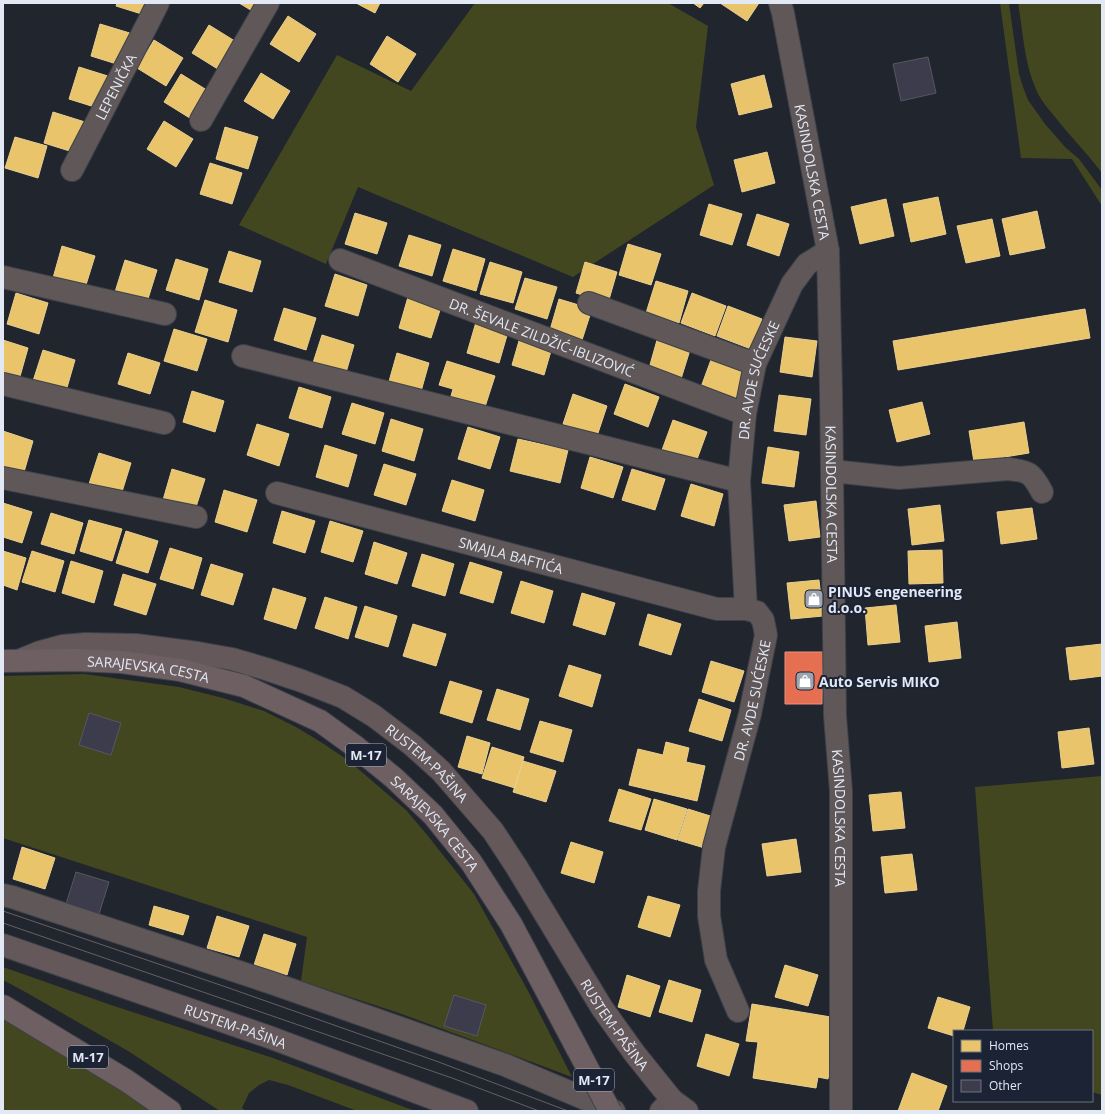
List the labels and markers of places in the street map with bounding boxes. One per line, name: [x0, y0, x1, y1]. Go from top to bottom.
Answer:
place label: PINUS engeneering d.o.o.: [828, 582, 962, 617]
shop icon: PINUS engeneering d.o.o.: [803, 588, 825, 610]
shop icon: Auto Servis MIKO: [794, 670, 816, 692]
place label: Auto Servis MIKO: [819, 672, 940, 691]

